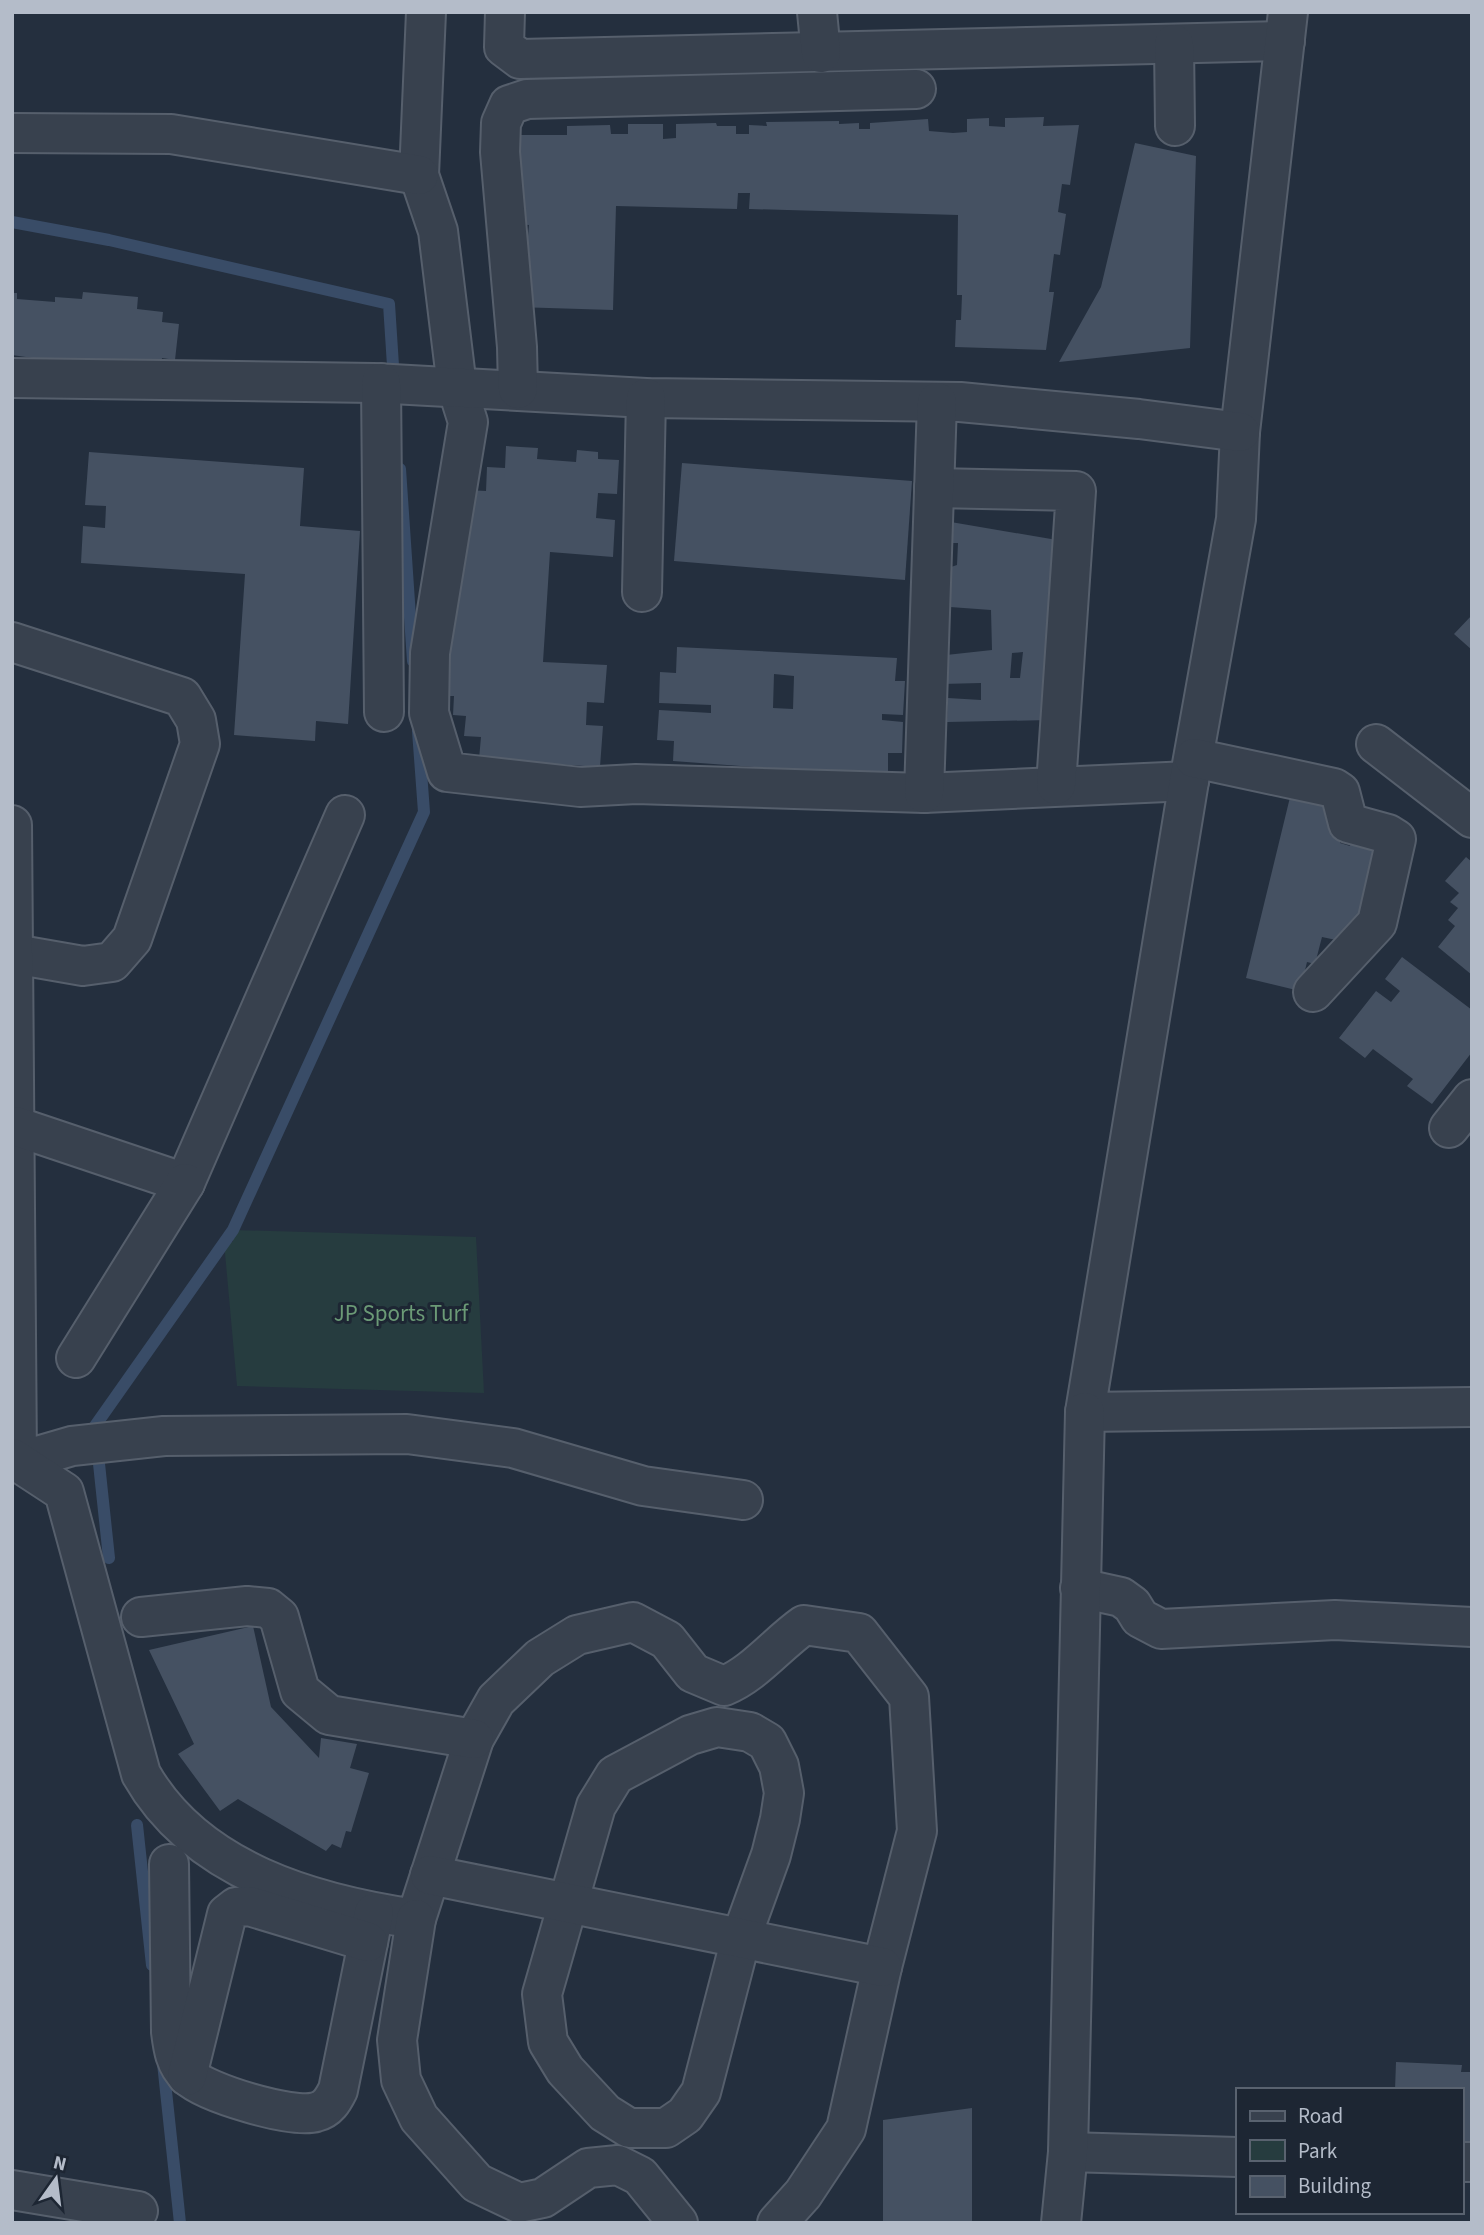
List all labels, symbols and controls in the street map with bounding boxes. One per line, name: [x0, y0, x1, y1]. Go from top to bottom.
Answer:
park label: JP Sports Turf: [334, 1297, 469, 1330]
legend: [1236, 2088, 1463, 2214]
text: Road: [1298, 2101, 1343, 2131]
text: Park: [1298, 2136, 1338, 2166]
north arrow: [21, 2144, 91, 2214]
text: N: [50, 2149, 69, 2179]
text: Building: [1298, 2171, 1372, 2201]

